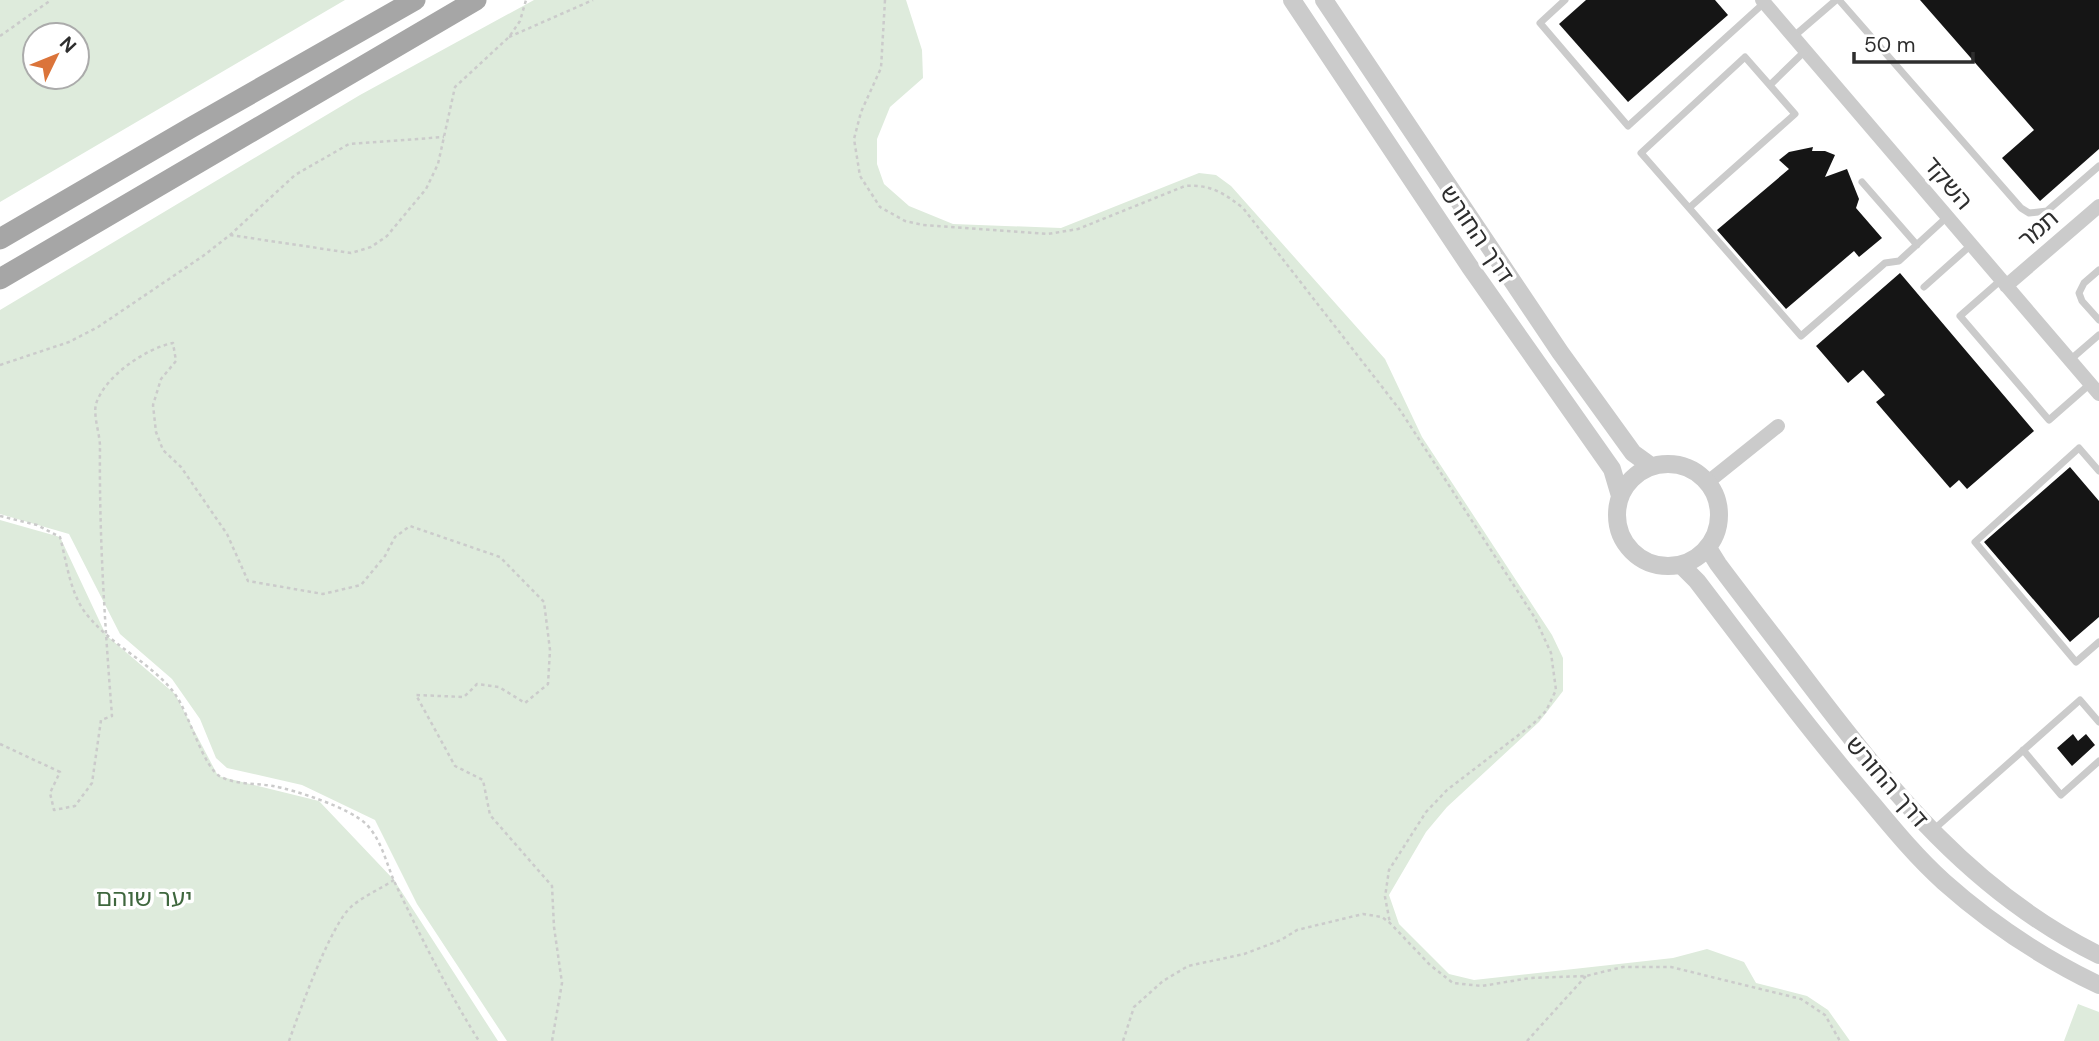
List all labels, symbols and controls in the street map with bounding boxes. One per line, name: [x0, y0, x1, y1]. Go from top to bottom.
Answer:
north arrow: [21, 21, 91, 91]
scale bar: [1854, 21, 1973, 65]
text: N: [54, 31, 82, 58]
text: 50 m: [1864, 31, 1915, 59]
street label: השקד: [1917, 149, 1980, 216]
street label: דרך החורש: [1433, 179, 1522, 289]
street label: תמר: [2011, 202, 2064, 255]
street label: דרך החורש: [1839, 729, 1936, 834]
park label: יער שוהם: [96, 882, 192, 913]

